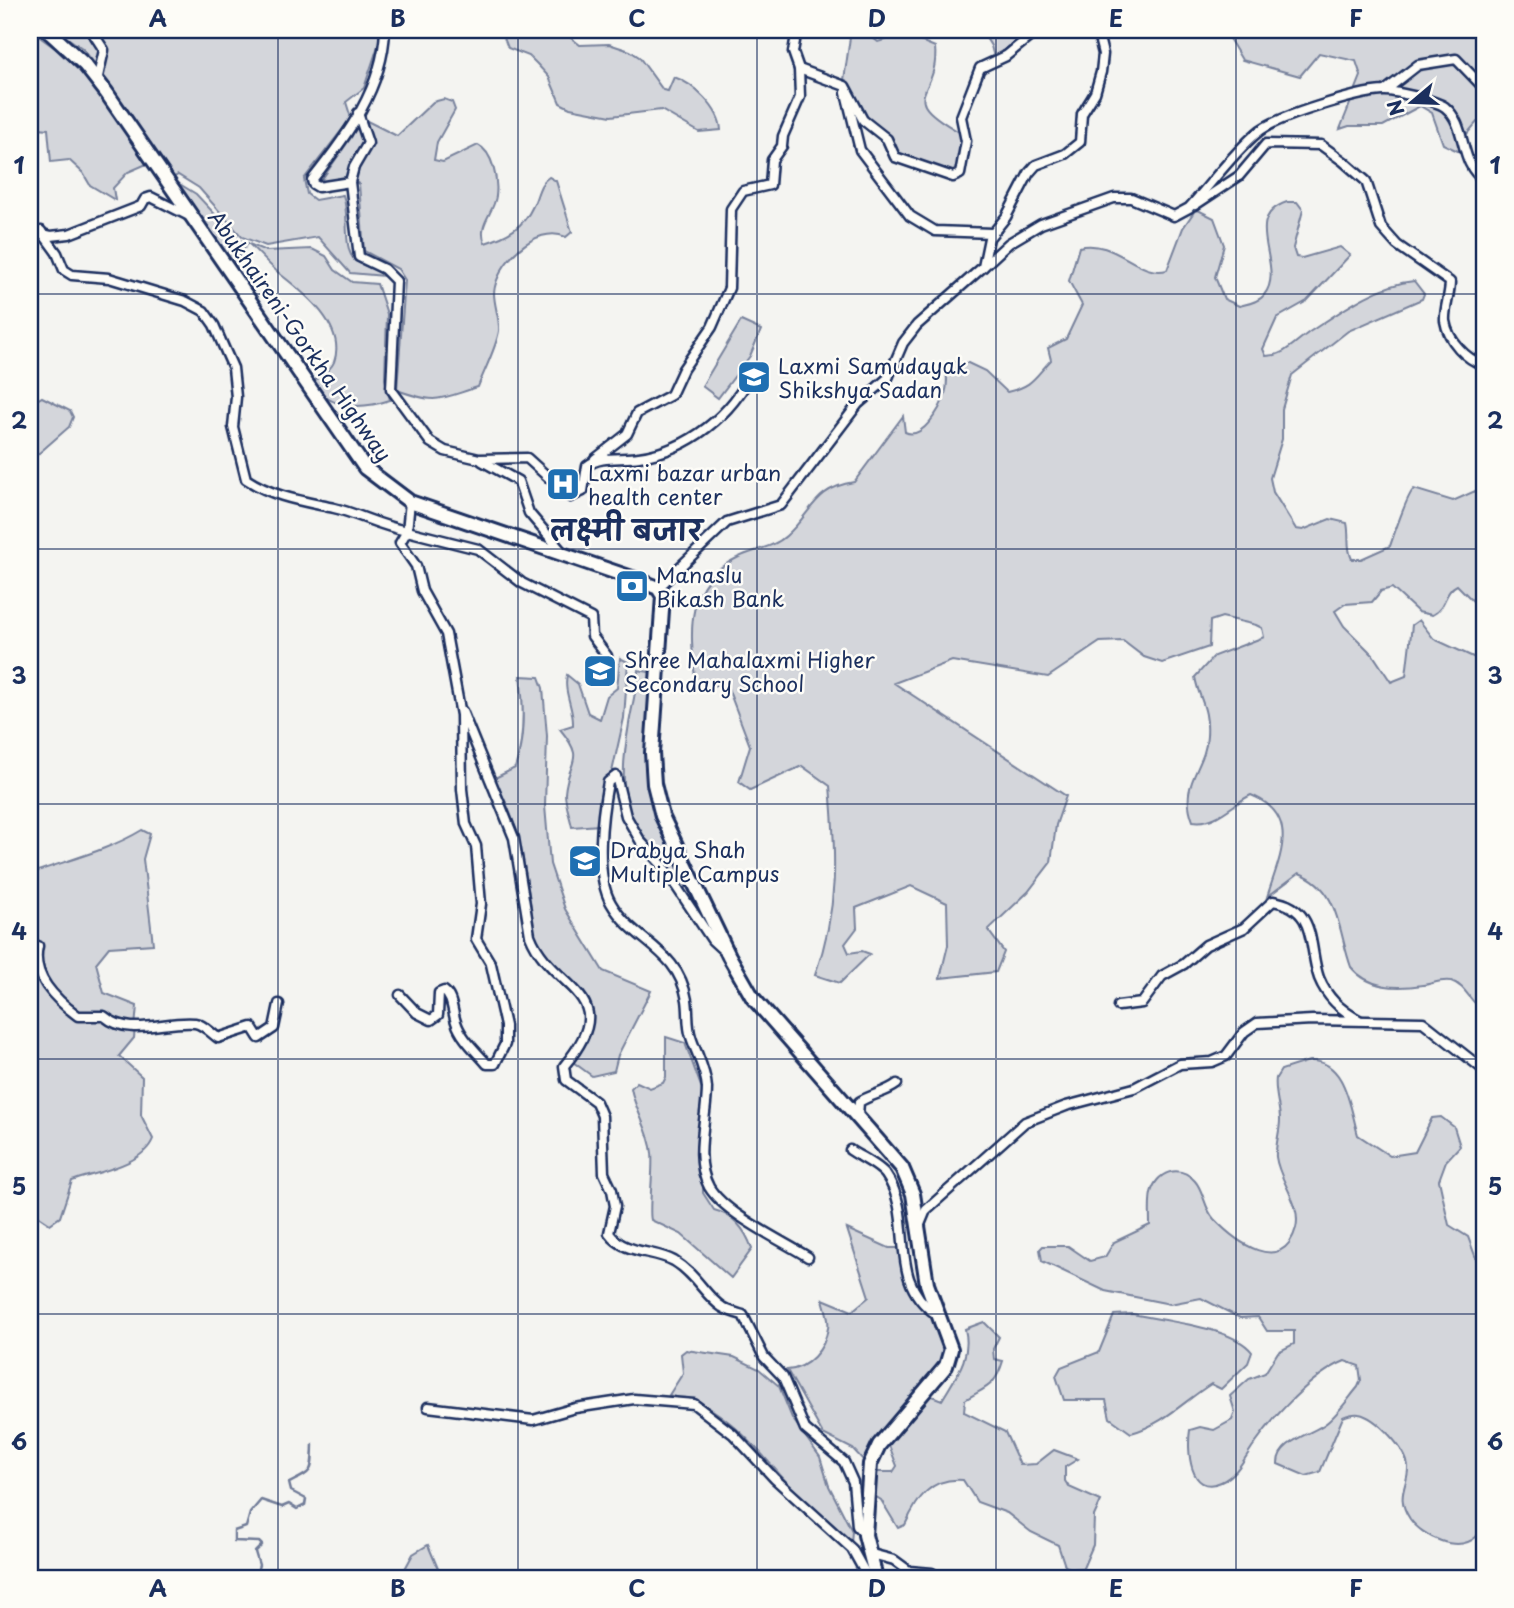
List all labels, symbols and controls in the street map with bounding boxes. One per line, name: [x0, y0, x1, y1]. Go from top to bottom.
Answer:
text: A: [149, 0, 167, 35]
text: B: [390, 0, 406, 35]
text: C: [628, 0, 646, 35]
text: D: [868, 0, 886, 35]
text: E: [1109, 0, 1123, 35]
text: F: [1349, 0, 1363, 35]
north arrow: [1378, 66, 1448, 136]
text: N: [1379, 96, 1411, 120]
text: 1: [14, 147, 25, 182]
text: 1: [1490, 147, 1501, 182]
street label: Abukhaireni-Gorkha Highway: [202, 203, 400, 467]
place label: Laxmi Samudayak Shikshya Sadan: [778, 349, 968, 405]
school or university icon: Laxmi Samudayak Shikshya Sadan: [735, 358, 773, 396]
text: 2: [11, 402, 27, 437]
text: 2: [1487, 402, 1503, 437]
place label: Laxmi bazar urban health center: [588, 456, 781, 512]
hospital icon: Laxmi bazar urban health center: [544, 465, 582, 503]
district label: लक्ष्मी बजार: [549, 508, 706, 551]
place label: Manaslu Bikash Bank: [656, 558, 784, 614]
bank icon: Manaslu Bikash Bank: [613, 567, 651, 605]
place label: Shree Mahalaxmi Higher Secondary School: [624, 643, 875, 699]
school or university icon: Shree Mahalaxmi Higher Secondary School: [581, 652, 619, 690]
text: 3: [11, 657, 27, 692]
text: 3: [1487, 657, 1503, 692]
place label: Drabya Shah Multiple Campus: [610, 833, 779, 889]
school or university icon: Drabya Shah Multiple Campus: [566, 842, 604, 880]
text: 4: [11, 913, 27, 948]
text: 4: [1487, 913, 1503, 948]
text: 5: [12, 1168, 26, 1203]
text: 5: [1488, 1168, 1502, 1203]
text: 6: [11, 1423, 27, 1458]
text: 6: [1487, 1423, 1503, 1458]
text: A: [149, 1570, 167, 1605]
text: B: [390, 1570, 406, 1605]
text: C: [628, 1570, 646, 1605]
text: D: [868, 1570, 886, 1605]
text: E: [1109, 1570, 1123, 1605]
text: F: [1349, 1570, 1363, 1605]

